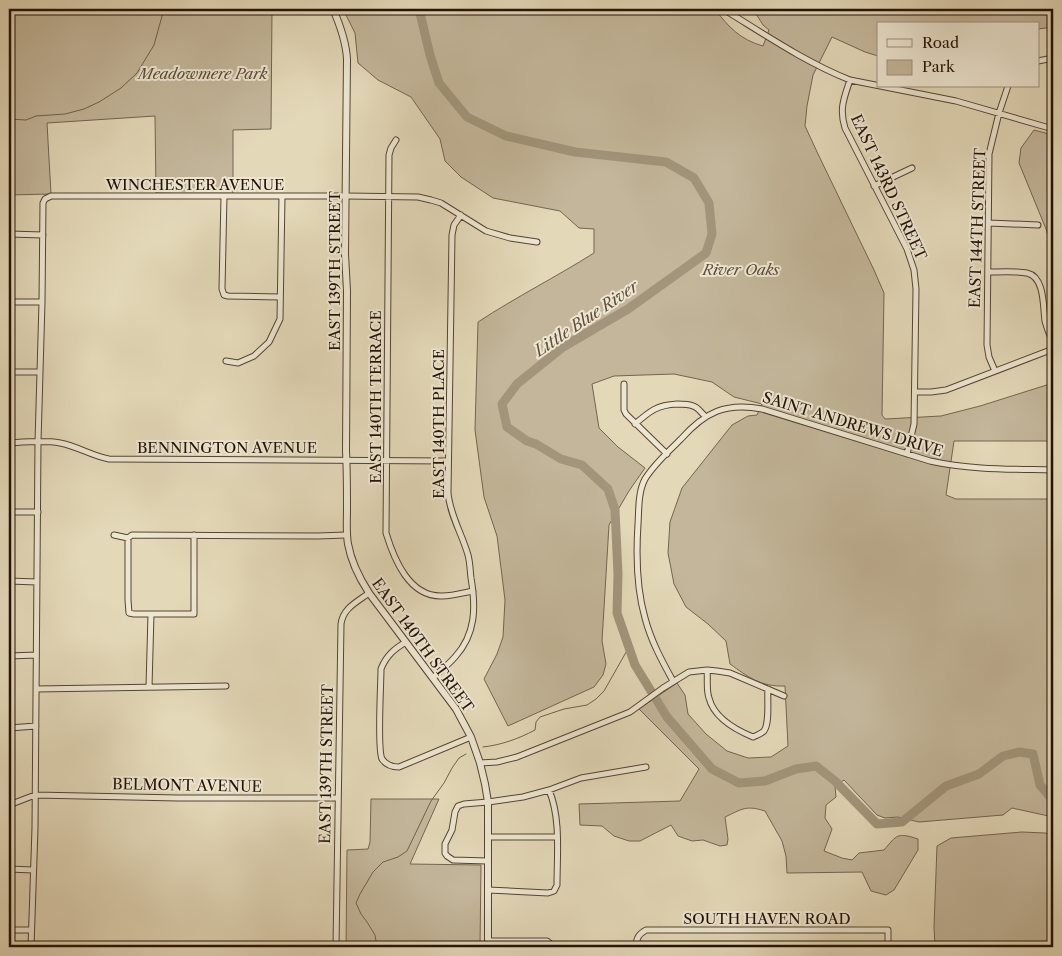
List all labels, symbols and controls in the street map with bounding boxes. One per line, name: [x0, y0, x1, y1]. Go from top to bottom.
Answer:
legend: [877, 22, 1040, 88]
text: Road: [922, 33, 959, 52]
text: Park: [922, 57, 956, 76]
park label: Meadowmere Park: [136, 64, 268, 83]
street label: EAST 143RD STREET: [847, 111, 931, 264]
street label: EAST 144TH STREET: [965, 147, 989, 308]
street label: WINCHESTER AVENUE: [105, 175, 284, 194]
street label: EAST 139TH STREET: [325, 190, 344, 351]
park label: River Oaks: [701, 260, 780, 279]
water label: Little Blue River: [528, 275, 643, 361]
street label: EAST 140TH TERRACE: [366, 310, 385, 484]
street label: EAST 140TH PLACE: [429, 349, 448, 499]
street label: SAINT ANDREWS DRIVE: [760, 387, 946, 461]
street label: BENNINGTON AVENUE: [137, 438, 317, 457]
street label: EAST 140TH STREET: [368, 574, 478, 716]
street label: EAST 139TH STREET: [315, 683, 337, 844]
street label: BELMONT AVENUE: [112, 774, 262, 796]
street label: SOUTH HAVEN ROAD: [683, 909, 851, 928]

